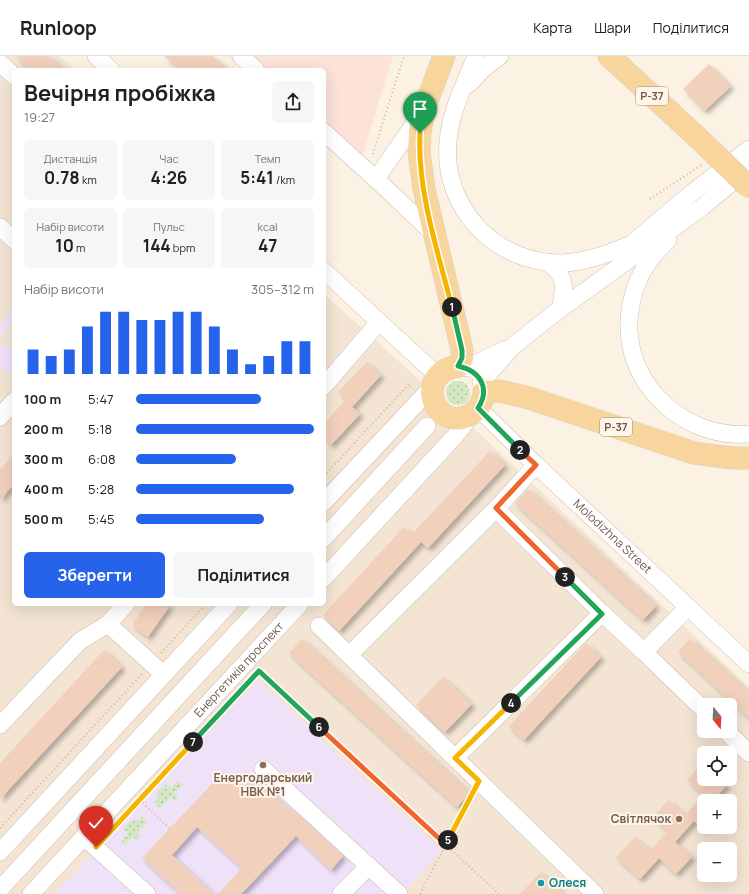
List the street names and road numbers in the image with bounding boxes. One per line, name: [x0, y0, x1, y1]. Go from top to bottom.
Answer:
road number: Р-37: [636, 87, 668, 105]
road number: Р-37: [600, 418, 632, 436]
street label: Molodizhna Street: [570, 495, 656, 577]
street label: Енергетиків проспект: [190, 618, 287, 721]

